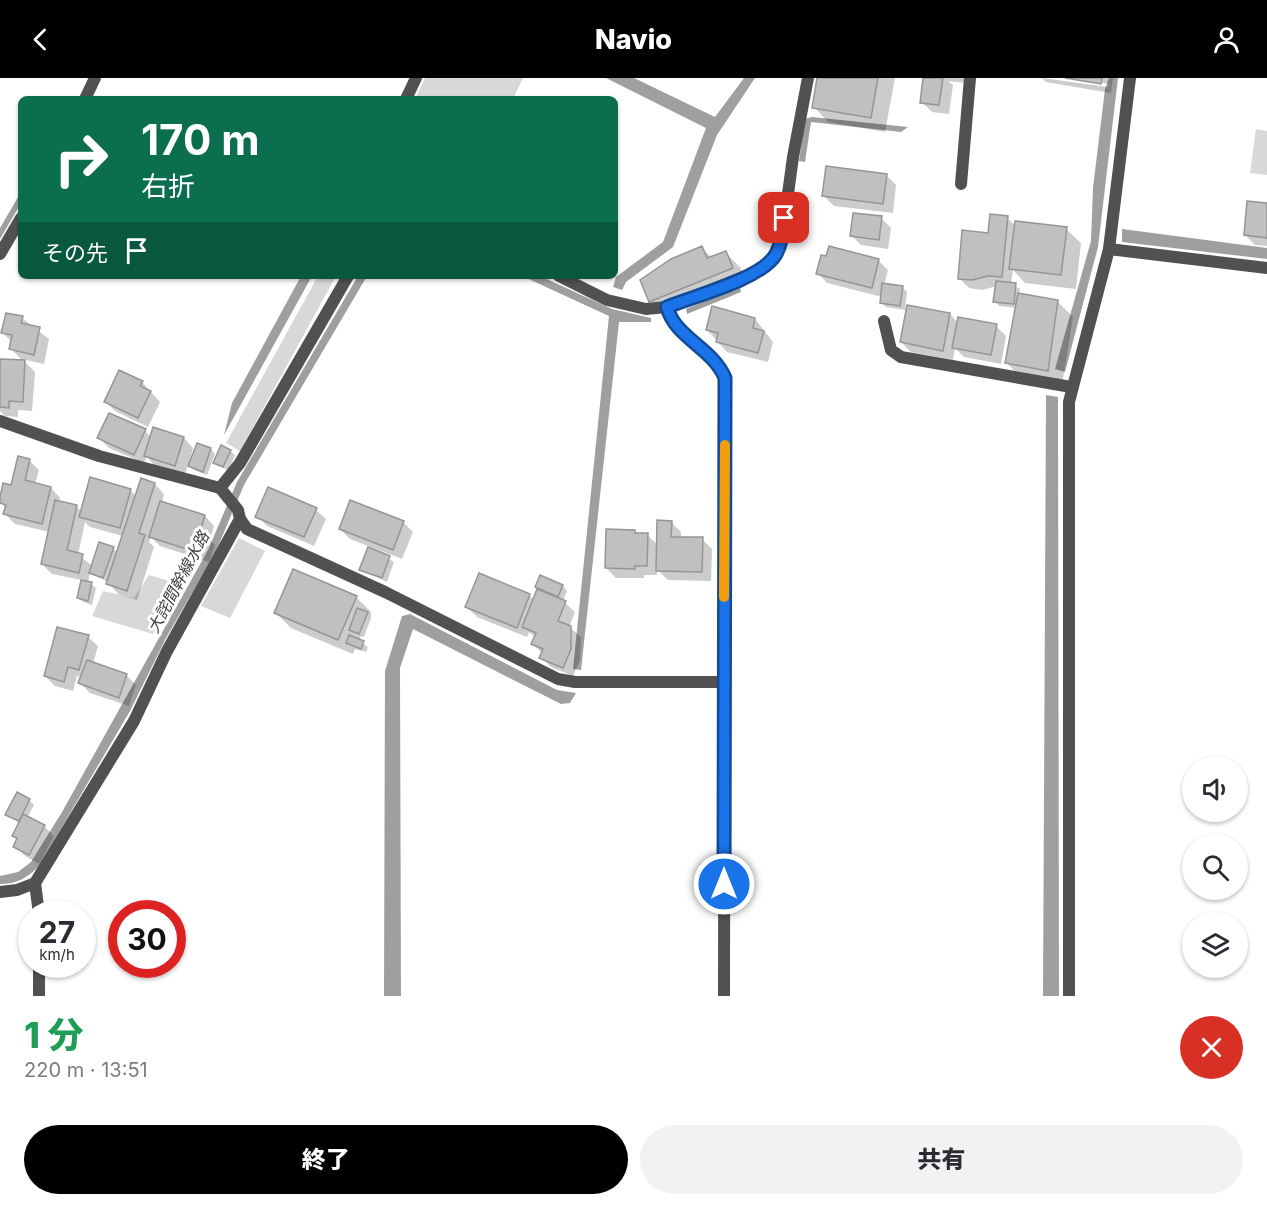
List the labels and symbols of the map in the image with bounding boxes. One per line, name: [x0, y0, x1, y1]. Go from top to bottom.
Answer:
pin: [758, 192, 809, 243]
water label: 大詫間幹線水路: [143, 526, 214, 636]
position arrow: [692, 852, 756, 916]
speed limit sign: 30: [108, 900, 186, 978]

